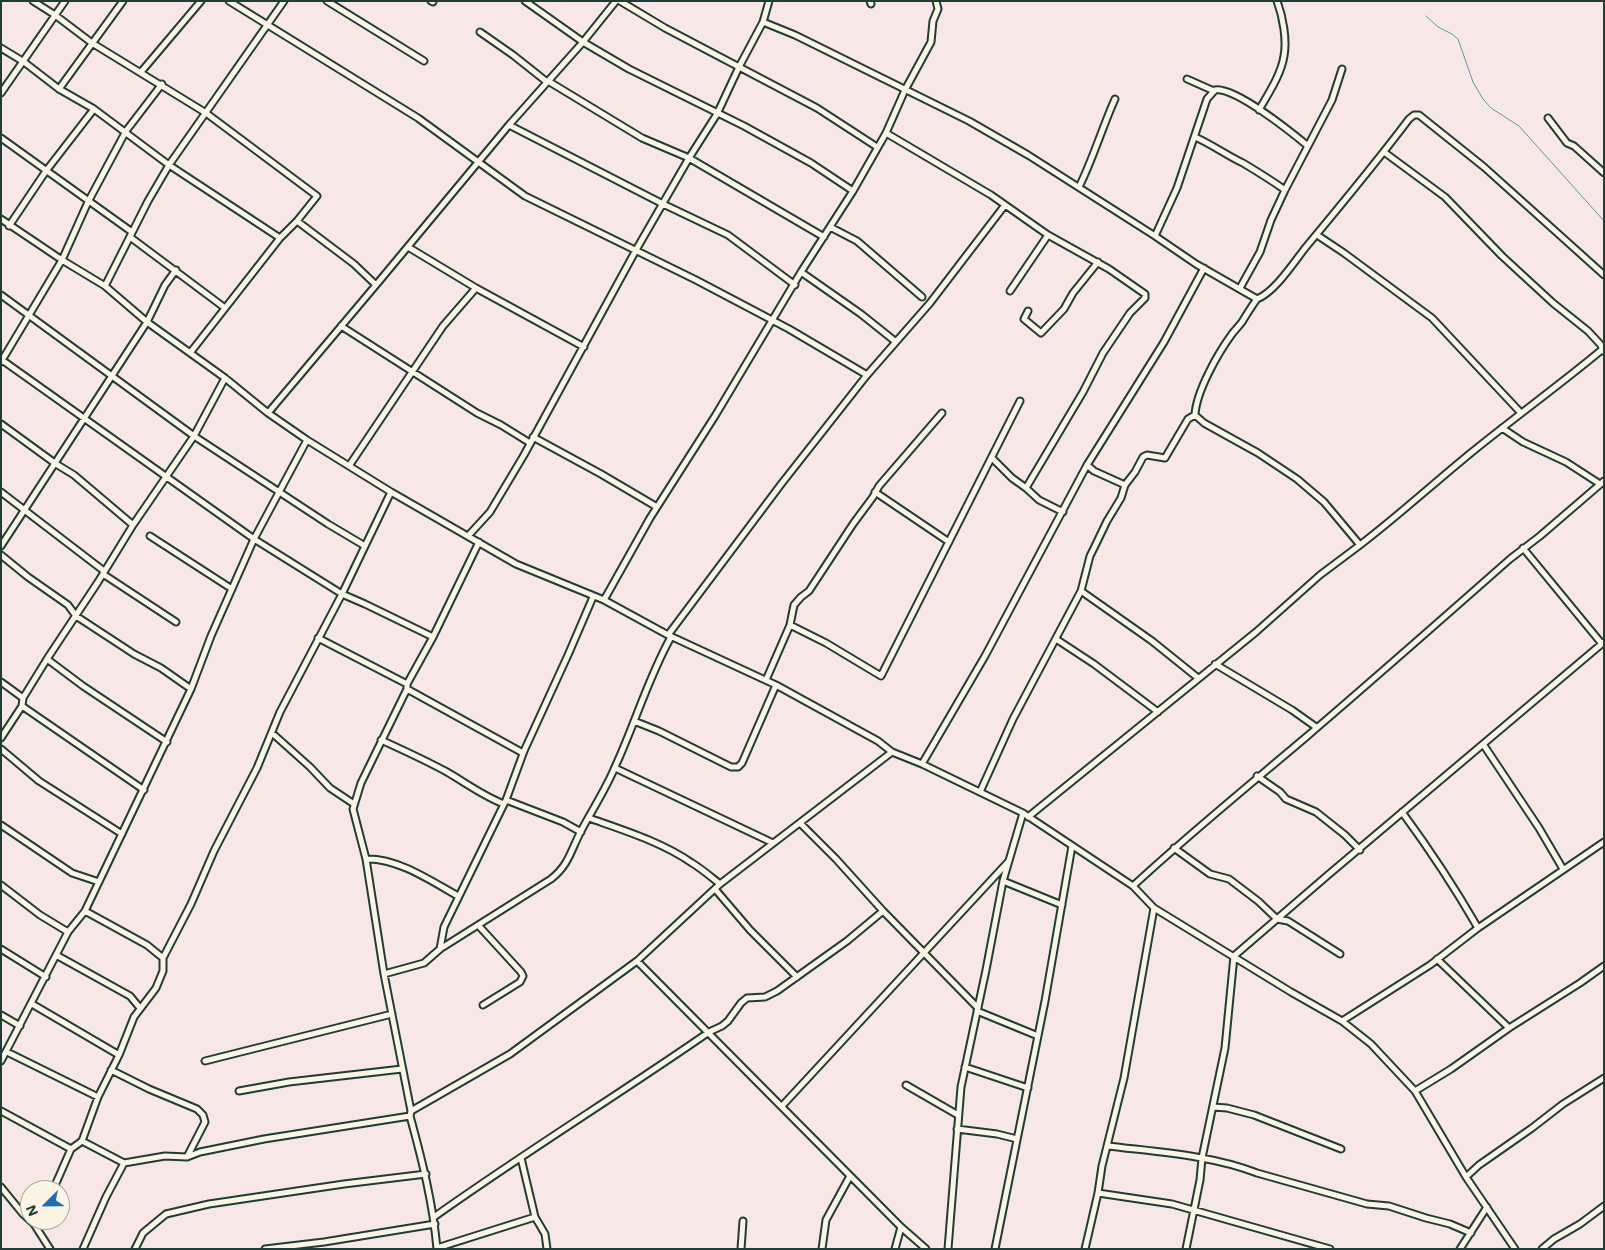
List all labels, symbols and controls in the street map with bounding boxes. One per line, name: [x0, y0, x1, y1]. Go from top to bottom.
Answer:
north arrow: [20, 1180, 70, 1230]
text: N: [21, 1202, 42, 1219]

